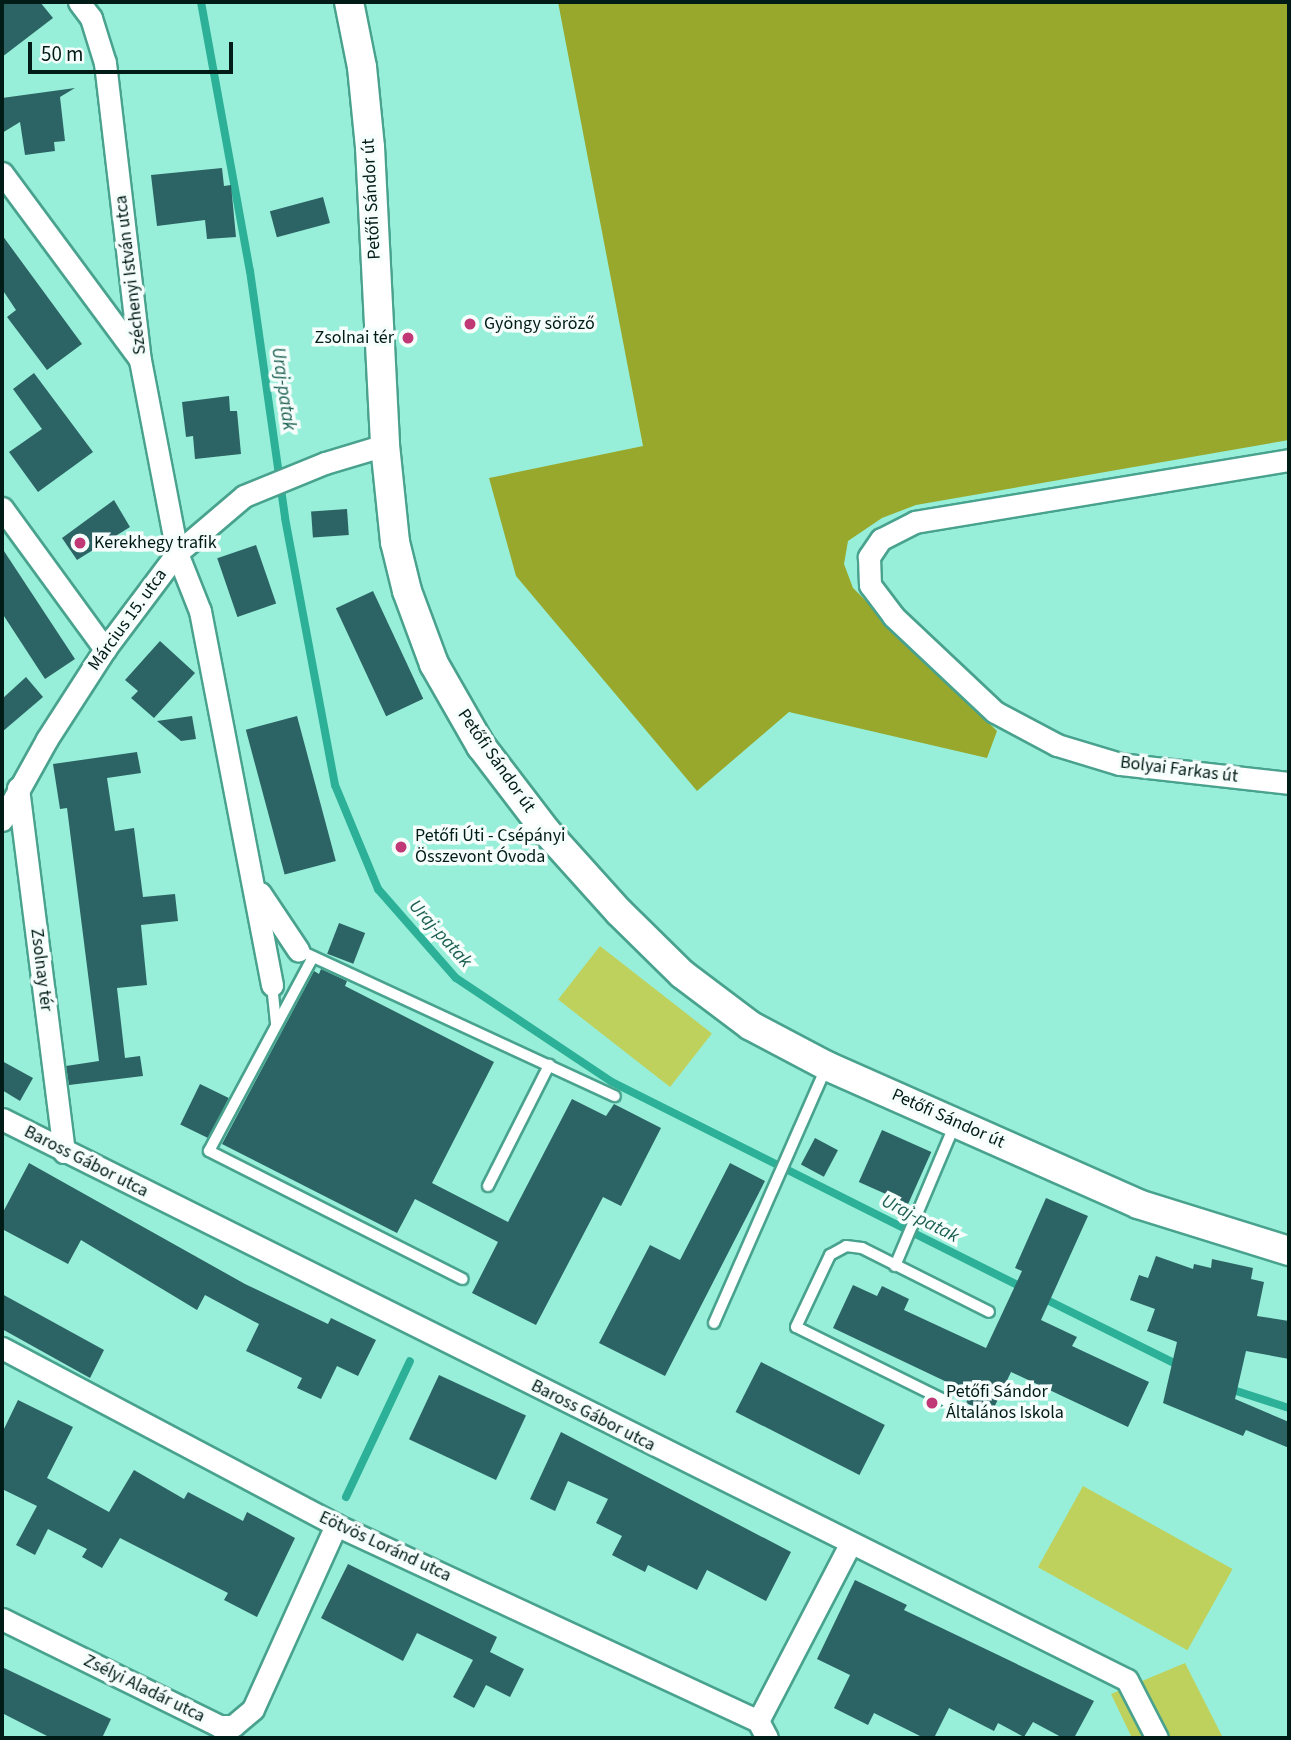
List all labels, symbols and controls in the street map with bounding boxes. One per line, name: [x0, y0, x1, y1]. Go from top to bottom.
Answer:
scale bar: [32, 28, 236, 72]
text: 50 m: [41, 39, 83, 69]
street label: Petőfi Sándor út: [358, 138, 386, 260]
street label: Széchenyi István utca: [110, 194, 152, 356]
place label: Gyöngy söröző: [484, 313, 595, 335]
marker: Gyöngy söröző: [462, 316, 478, 332]
place label: Zsolnai tér: [314, 327, 394, 349]
marker: Zsolnai tér: [400, 330, 416, 346]
water label: Uraj-patak: [266, 346, 300, 432]
place label: Kerekhegy trafik: [94, 532, 217, 554]
marker: Kerekhegy trafik: [72, 535, 88, 551]
street label: Március 15. utca: [84, 565, 172, 675]
street label: Petőfi Sándor út: [452, 705, 540, 817]
street label: Bolyai Farkas út: [1119, 752, 1239, 788]
place label: Petőfi Úti - Csépányi Összevont Óvoda: [415, 826, 566, 868]
marker: Petőfi Úti - Csépányi Összevont Óvoda: [393, 839, 409, 855]
water label: Uraj-patak: [403, 895, 477, 973]
street label: Zsolnay tér: [25, 927, 57, 1013]
street label: Petőfi Sándor út: [888, 1084, 1008, 1154]
street label: Baross Gábor utca: [20, 1121, 152, 1203]
water label: Uraj-patak: [877, 1190, 963, 1248]
street label: Baross Gábor utca: [527, 1375, 659, 1457]
place label: Petőfi Sándor Általános Iskola: [946, 1382, 1064, 1424]
marker: Petőfi Sándor Általános Iskola: [924, 1395, 940, 1411]
street label: Eötvös Loránd utca: [315, 1507, 455, 1587]
street label: Zsélyi Aladár utca: [80, 1650, 208, 1728]

